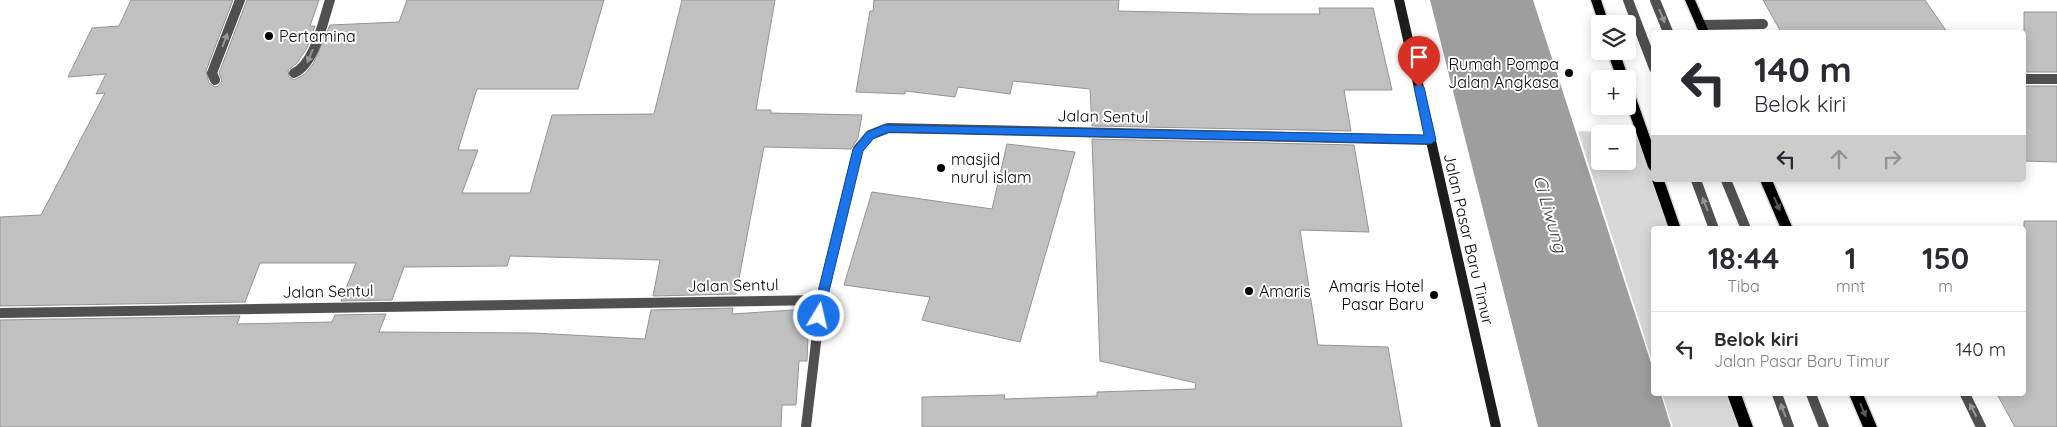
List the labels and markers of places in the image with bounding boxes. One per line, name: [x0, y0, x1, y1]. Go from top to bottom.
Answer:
place label: Pertamina: [279, 26, 356, 46]
marker: Pertamina: [263, 30, 275, 42]
pin: [1398, 36, 1440, 87]
place label: Rumah Pompa Jalan Angkasa: [1448, 54, 1559, 92]
marker: Rumah Pompa Jalan Angkasa: [1563, 67, 1575, 79]
place label: masjid nurul islam: [951, 149, 1032, 187]
marker: masjid nurul islam: [935, 162, 947, 174]
place label: Amaris Hotel Pasar Baru: [1329, 276, 1424, 314]
place label: Amaris: [1259, 281, 1311, 301]
marker: Amaris: [1243, 285, 1255, 297]
marker: Amaris Hotel Pasar Baru: [1428, 289, 1440, 301]

